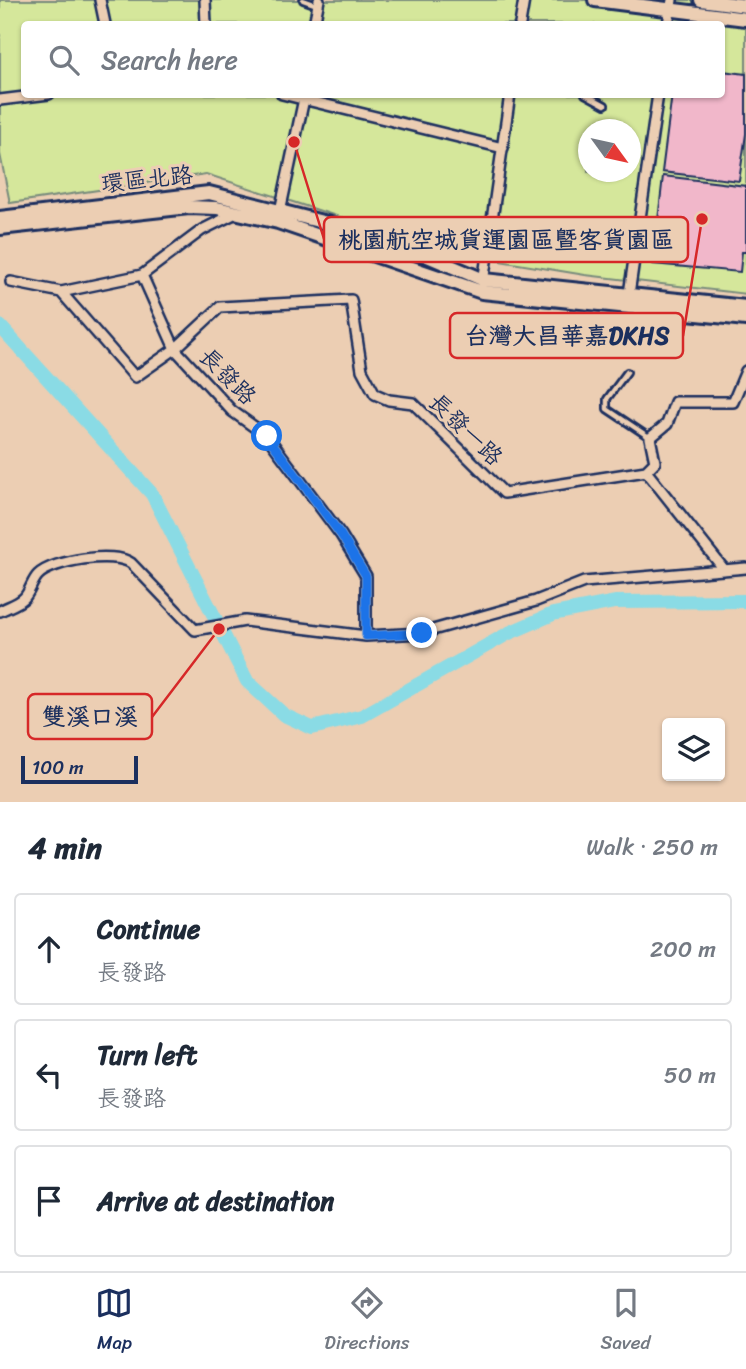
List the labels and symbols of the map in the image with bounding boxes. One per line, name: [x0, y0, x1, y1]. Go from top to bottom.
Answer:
north arrow: [578, 119, 641, 182]
street label: 環區北路: [99, 154, 195, 205]
callout: 桃園航空城貨運園區暨客貨園區: [324, 217, 688, 262]
text: 桃園航空城貨運園區暨客貨園區: [338, 219, 674, 261]
callout: 台灣大昌華嘉DKHS: [450, 313, 683, 358]
text: 台灣大昌華嘉DKHS: [464, 315, 670, 357]
street label: 長發路: [189, 337, 267, 415]
street label: 長發一路: [418, 383, 513, 476]
route start: [251, 420, 282, 451]
route end: [406, 617, 437, 648]
callout: 雙溪口溪: [28, 694, 152, 739]
text: 雙溪口溪: [42, 696, 138, 738]
scale bar: [21, 753, 138, 785]

